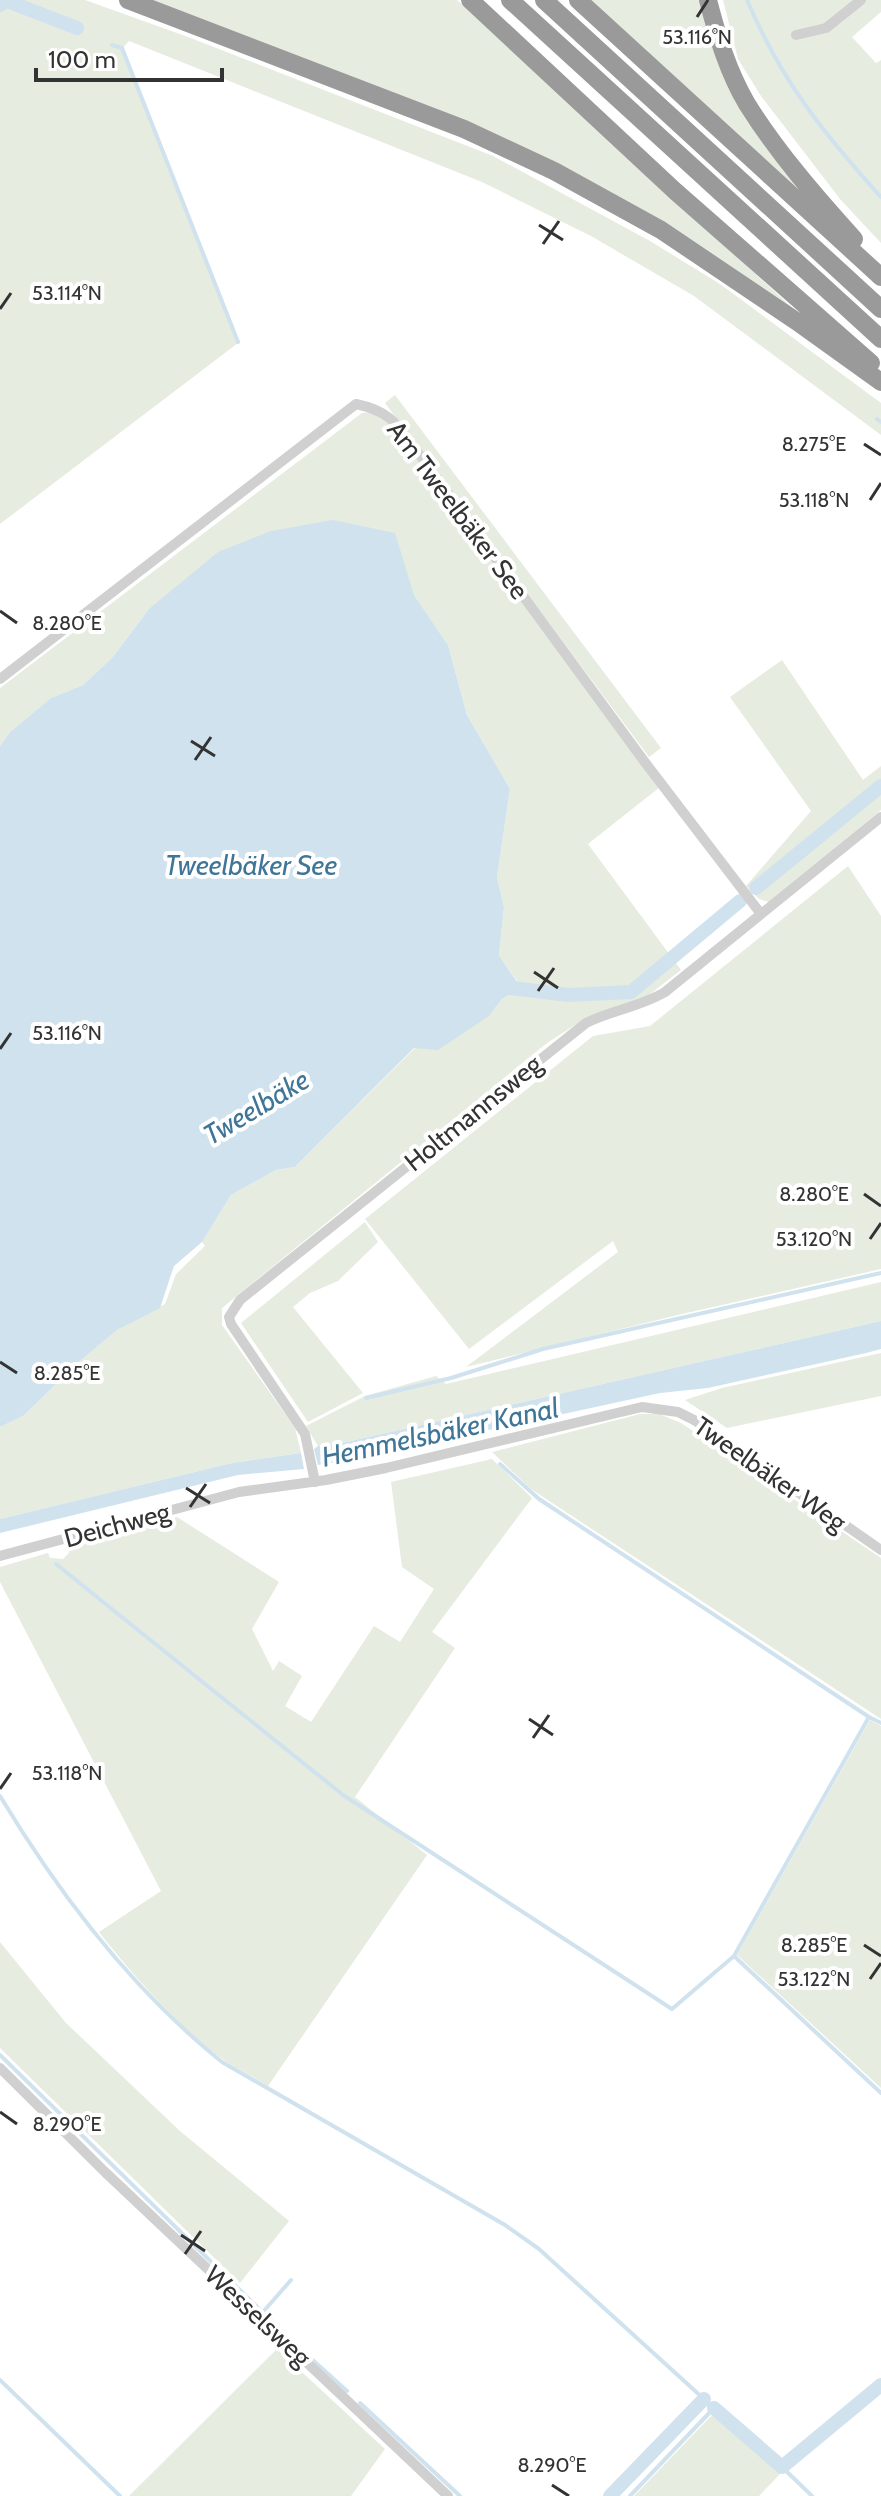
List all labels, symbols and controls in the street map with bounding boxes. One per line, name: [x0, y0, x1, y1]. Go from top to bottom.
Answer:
text: 53.116°N: [662, 25, 732, 49]
scale bar: [36, 32, 222, 82]
text: 100 m: [48, 45, 116, 74]
text: 53.114°N: [32, 281, 102, 305]
street label: Am Tweelbäker See: [380, 414, 536, 606]
text: 8.275°E: [782, 432, 846, 456]
text: 53.118°N: [779, 488, 849, 512]
text: 8.280°E: [32, 611, 102, 635]
water label: Tweelbäker See: [165, 848, 337, 882]
text: 53.116°N: [32, 1021, 102, 1045]
street label: Holtmannsweg: [398, 1047, 549, 1178]
water label: Tweelbäke: [197, 1062, 315, 1152]
text: 8.280°E: [779, 1182, 849, 1206]
text: 53.120°N: [776, 1227, 852, 1251]
text: 8.285°E: [34, 1361, 100, 1385]
water label: Hemmelsbäker Kanal: [318, 1390, 562, 1474]
street label: Tweelbäker Weg: [688, 1410, 853, 1539]
street label: Deichweg: [61, 1495, 174, 1554]
text: 53.118°N: [32, 1761, 102, 1785]
text: 8.285°E: [781, 1933, 847, 1957]
text: 53.122°N: [778, 1967, 850, 1991]
text: 8.290°E: [33, 2112, 101, 2136]
street label: Wesselsweg: [198, 2259, 319, 2374]
text: 8.290°E: [518, 2453, 586, 2477]

